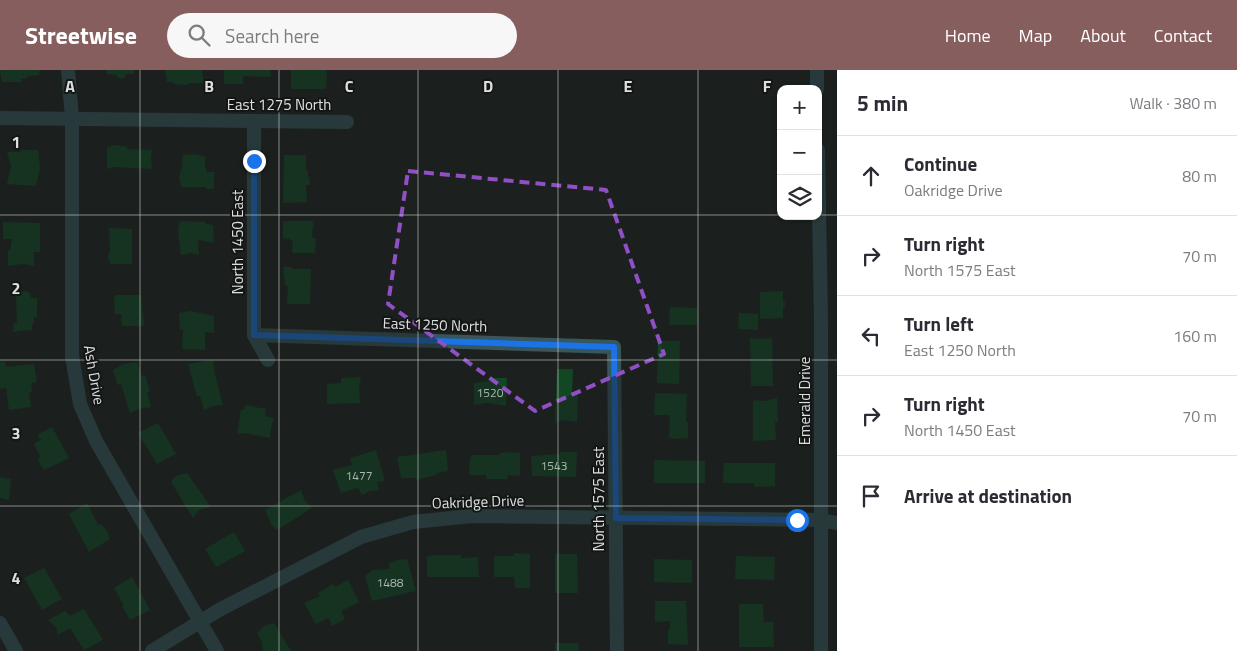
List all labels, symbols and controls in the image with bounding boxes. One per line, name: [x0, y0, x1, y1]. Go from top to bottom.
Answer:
search box: [167, 13, 517, 58]
text: Streetwise: [25, 17, 137, 53]
icon: search: [185, 21, 213, 49]
text: Search here: [225, 21, 319, 50]
text: Home: [945, 22, 991, 49]
text: Map: [1019, 22, 1052, 49]
text: About: [1080, 22, 1126, 49]
text: Contact: [1154, 22, 1212, 49]
text: A: [65, 74, 75, 98]
text: B: [204, 74, 214, 98]
text: C: [345, 74, 354, 98]
text: D: [483, 74, 493, 98]
text: E: [624, 74, 633, 98]
text: F: [763, 74, 772, 98]
map controls: [777, 85, 822, 220]
button: +: [777, 85, 822, 130]
text: 5 min: [857, 87, 908, 119]
text: Walk · 380 m: [1129, 91, 1217, 115]
street label: East 1275 North: [227, 93, 331, 116]
text: 1: [12, 130, 20, 154]
button: −: [777, 130, 822, 175]
text: Continue: [904, 149, 977, 178]
route end: [243, 150, 266, 173]
icon: ahead: [857, 162, 885, 190]
text: 80 m: [1182, 164, 1217, 188]
button: layers: [777, 175, 822, 220]
text: Oakridge Drive: [904, 178, 1003, 202]
street label: North 1450 East: [226, 189, 249, 294]
text: Turn right: [904, 229, 985, 258]
icon: right: [857, 242, 885, 270]
text: 70 m: [1182, 244, 1217, 268]
text: North 1575 East: [904, 258, 1016, 282]
text: 2: [12, 276, 20, 300]
text: Turn left: [904, 309, 974, 338]
street label: East 1250 North: [382, 311, 488, 338]
icon: left: [857, 322, 885, 350]
text: 160 m: [1173, 324, 1217, 348]
text: East 1250 North: [904, 338, 1016, 362]
street label: Ash Drive: [78, 343, 111, 406]
street label: Emerald Drive: [793, 357, 816, 445]
house number: 1520: [477, 383, 504, 402]
text: Turn right: [904, 389, 985, 418]
icon: right: [857, 402, 885, 430]
text: 70 m: [1182, 404, 1217, 428]
text: North 1450 East: [904, 418, 1016, 442]
text: 3: [12, 421, 20, 445]
street label: North 1575 East: [587, 446, 610, 551]
house number: 1543: [541, 456, 567, 475]
house number: 1477: [346, 466, 372, 485]
text: Arrive at destination: [904, 481, 1072, 510]
icon: arrive: [857, 482, 885, 510]
street label: Oakridge Drive: [431, 488, 525, 515]
route start: [786, 509, 809, 532]
text: 4: [12, 566, 21, 590]
house number: 1488: [377, 573, 404, 592]

